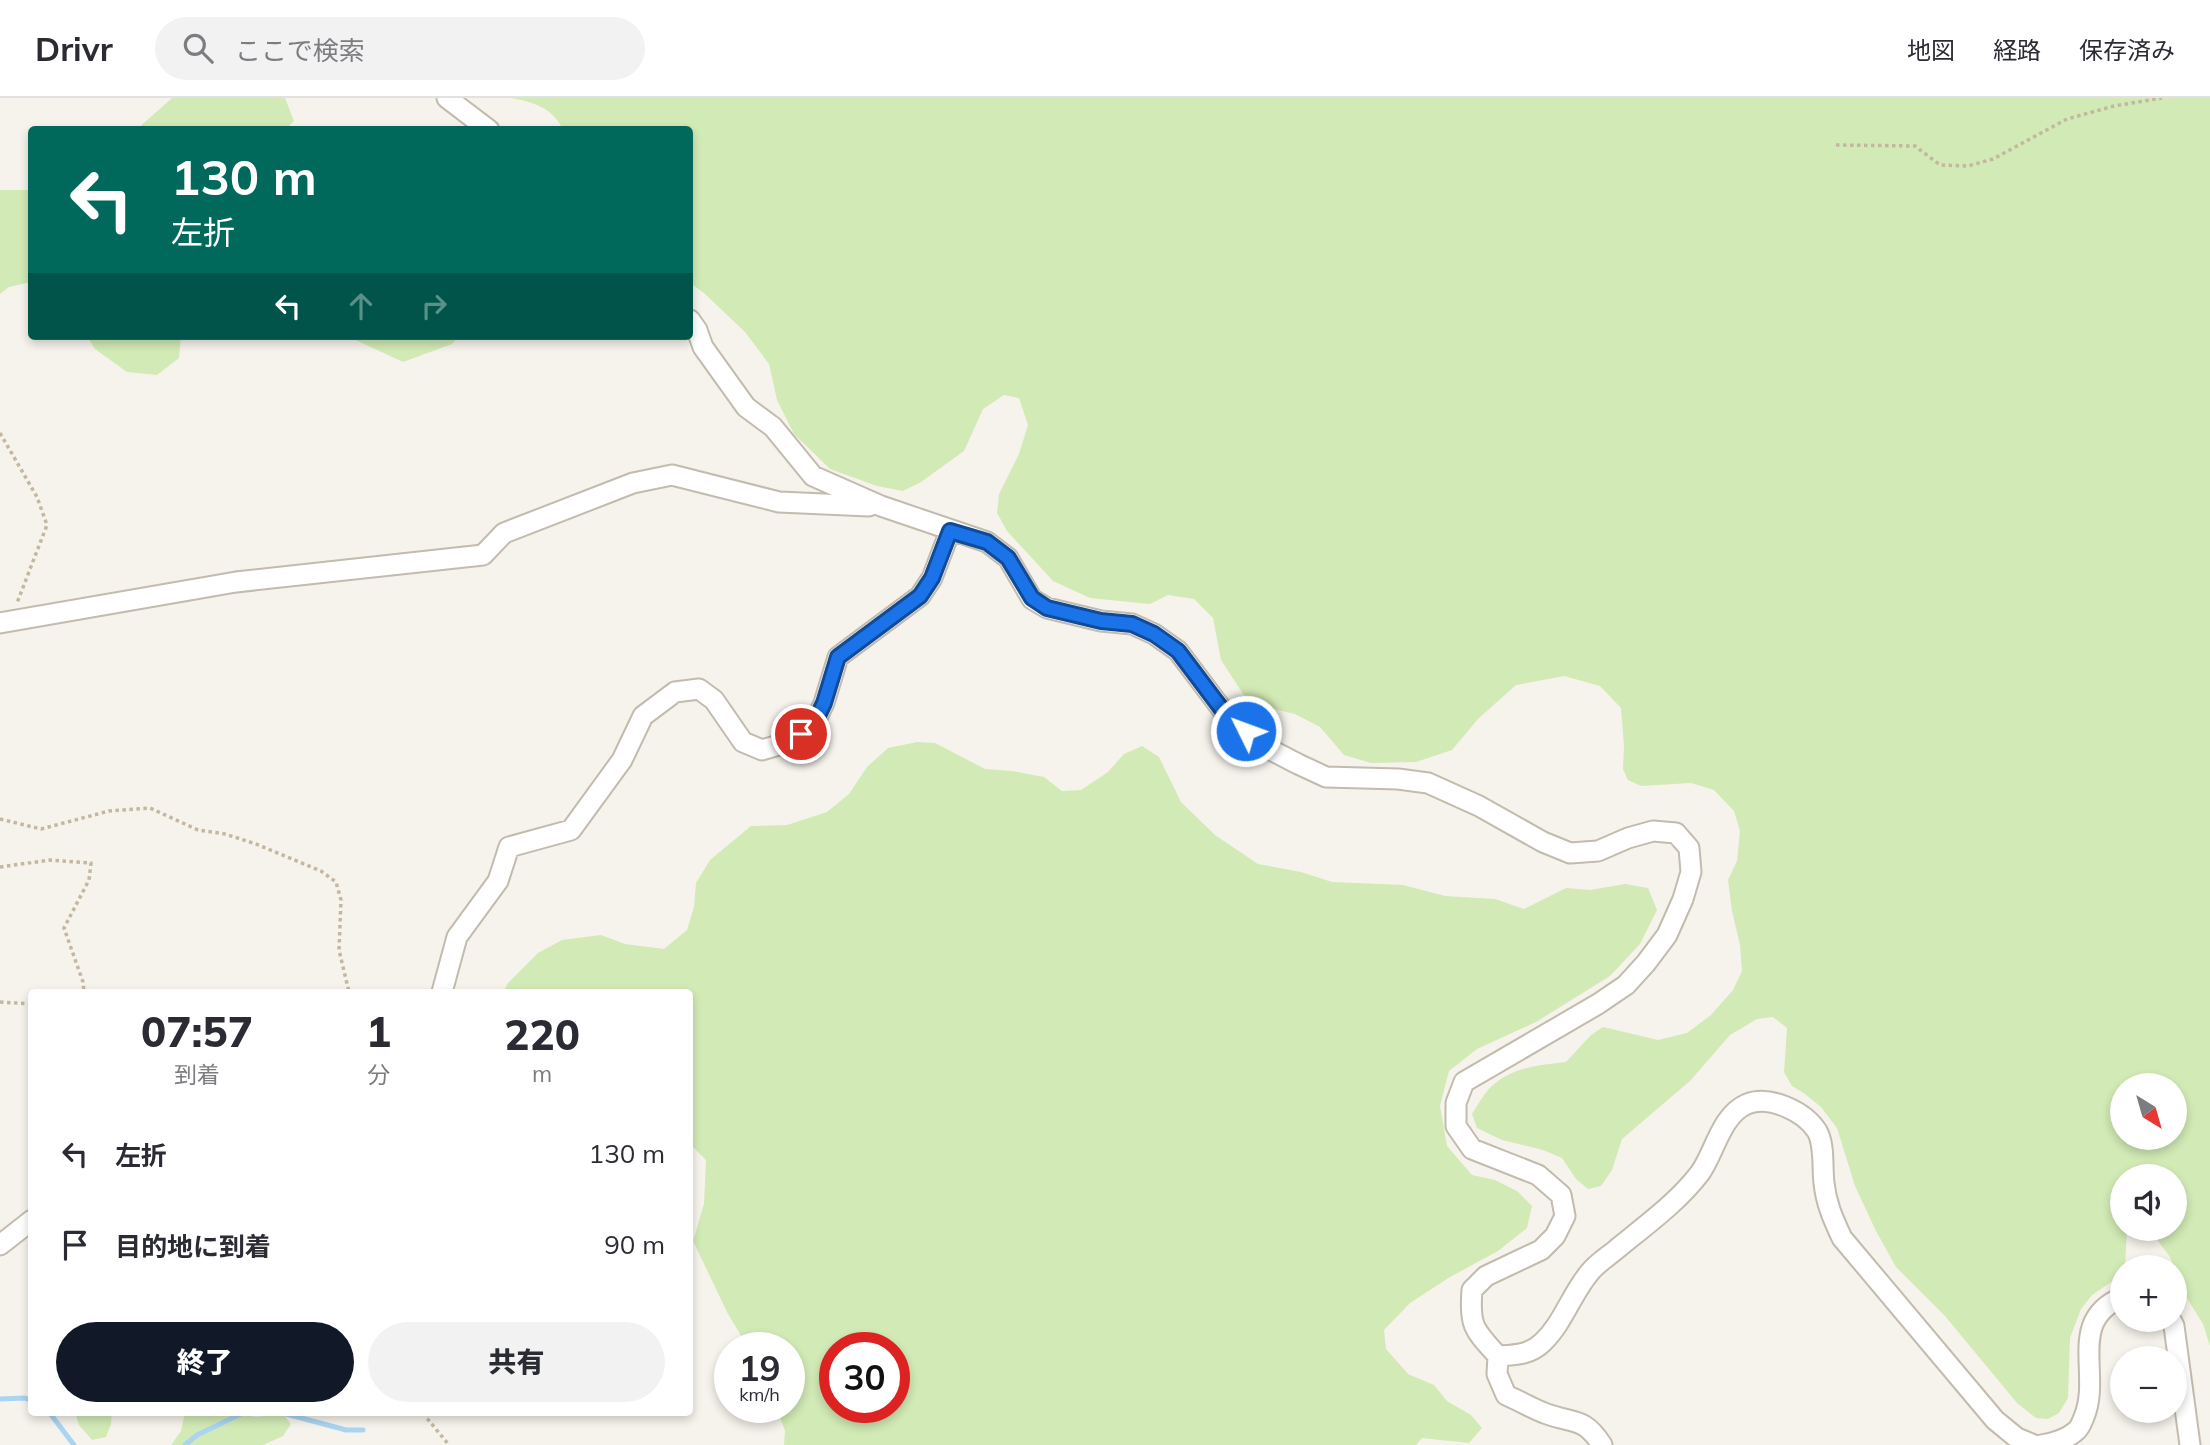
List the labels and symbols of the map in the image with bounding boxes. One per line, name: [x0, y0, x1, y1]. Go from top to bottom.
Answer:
position arrow: [1209, 694, 1283, 768]
pin: [771, 704, 831, 764]
north arrow: [2110, 1073, 2188, 1150]
speed limit sign: 30: [819, 1332, 910, 1423]

